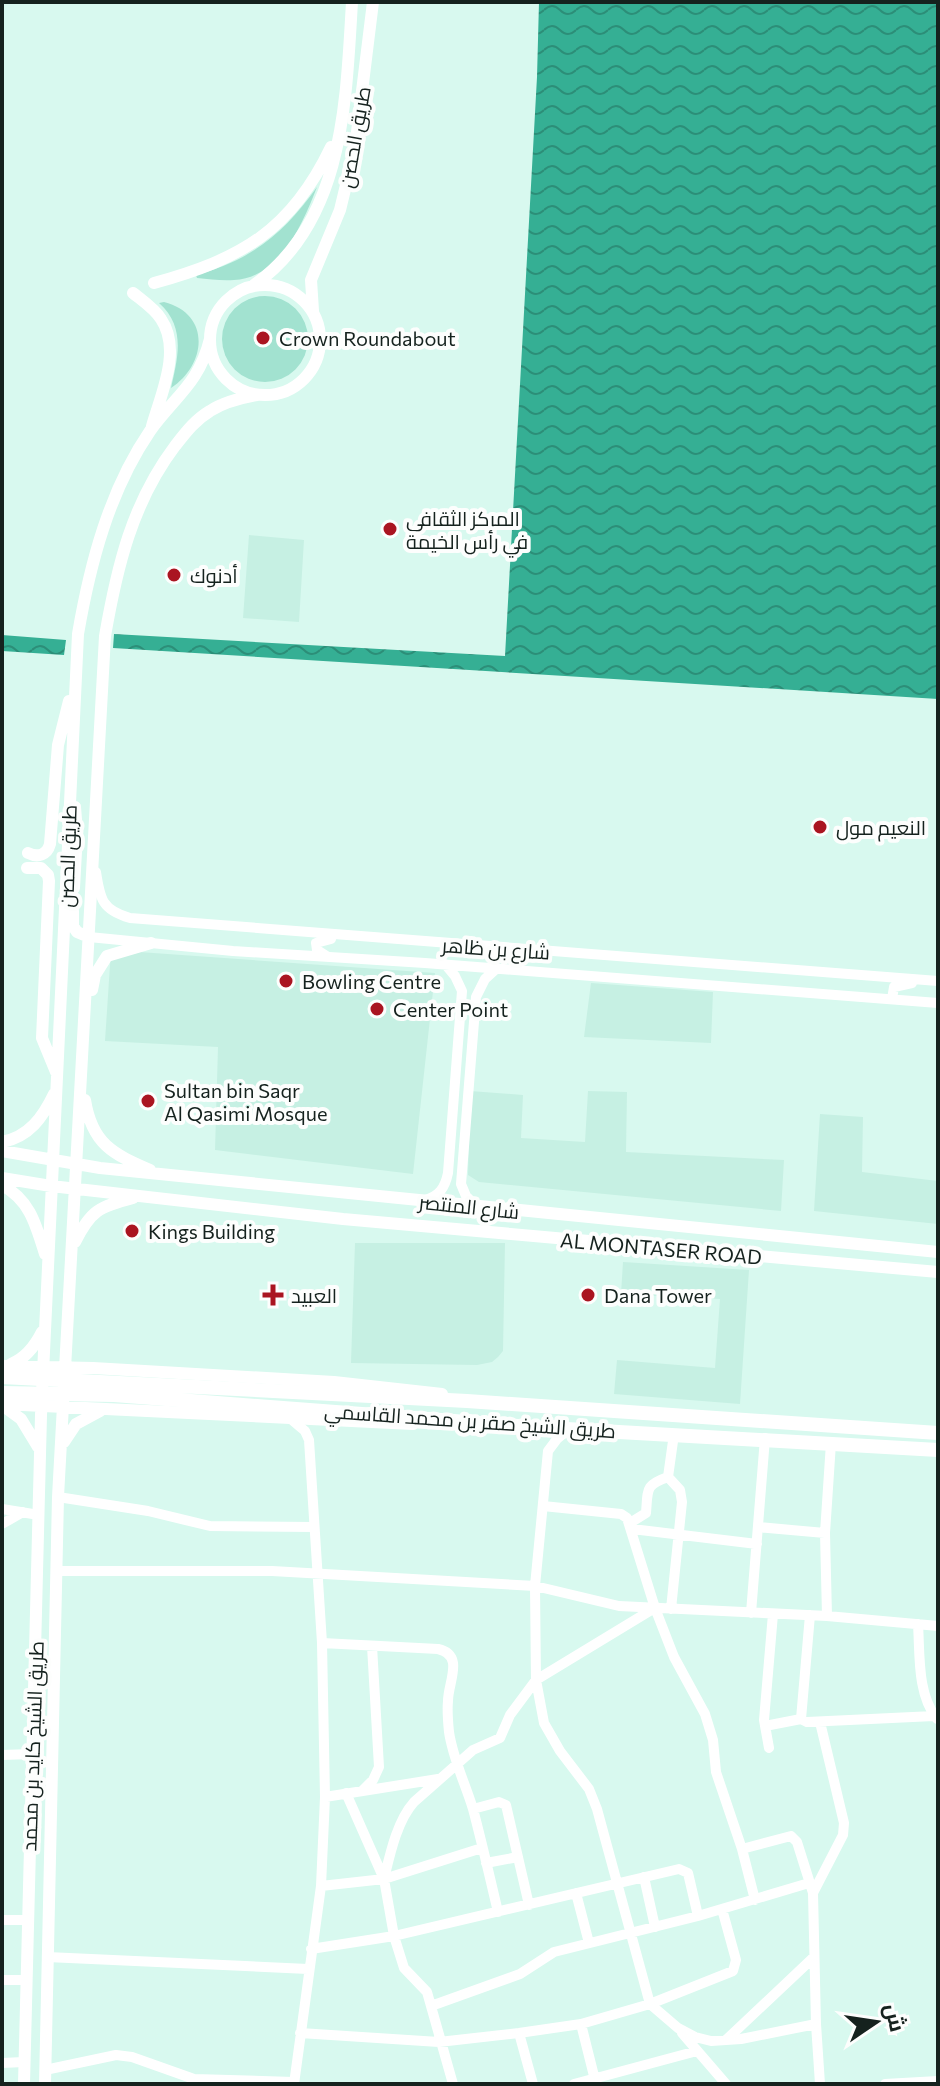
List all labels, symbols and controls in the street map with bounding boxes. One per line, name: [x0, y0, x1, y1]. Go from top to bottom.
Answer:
street label: طريق الحصن: [333, 84, 377, 190]
place label: Crown Roundabout: [279, 326, 456, 350]
marker: Crown Roundabout: [254, 329, 272, 347]
place label: المركز الثقافي في رأس الخيمة: [406, 506, 528, 558]
marker: المركز الثقافي في رأس الخيمة: [381, 520, 399, 538]
place label: أدنوك: [190, 563, 238, 588]
marker: أدنوك: [165, 566, 183, 584]
street label: طريق الحصن: [53, 804, 83, 908]
place label: النعيم مول: [836, 815, 926, 842]
marker: النعيم مول: [811, 818, 829, 836]
street label: شارع بن ظاهر: [440, 932, 551, 967]
place label: Bowling Centre: [302, 969, 441, 993]
marker: Bowling Centre: [277, 972, 295, 990]
place label: Center Point: [393, 997, 508, 1021]
marker: Center Point: [368, 1000, 386, 1018]
place label: Sultan bin Saqr Al Qasimi Mosque: [164, 1078, 328, 1125]
marker: Sultan bin Saqr Al Qasimi Mosque: [139, 1092, 157, 1110]
street label: شارع المنتصر: [416, 1189, 521, 1226]
place label: Kings Building: [148, 1219, 275, 1243]
marker: Kings Building: [123, 1222, 141, 1240]
street label: AL MONTASER ROAD: [559, 1227, 763, 1269]
place label: العبيد: [291, 1283, 337, 1307]
place label: Dana Tower: [604, 1283, 712, 1307]
marker: العبيد: [262, 1284, 284, 1306]
marker: Dana Tower: [579, 1286, 597, 1304]
street label: طريق الشيخ صقر بن محمد القاسمي: [323, 1398, 617, 1447]
street label: طريق الشيخ كايد بن محمد: [16, 1640, 51, 1852]
north arrow: [836, 1982, 916, 2062]
text: ش: [879, 2001, 912, 2034]

